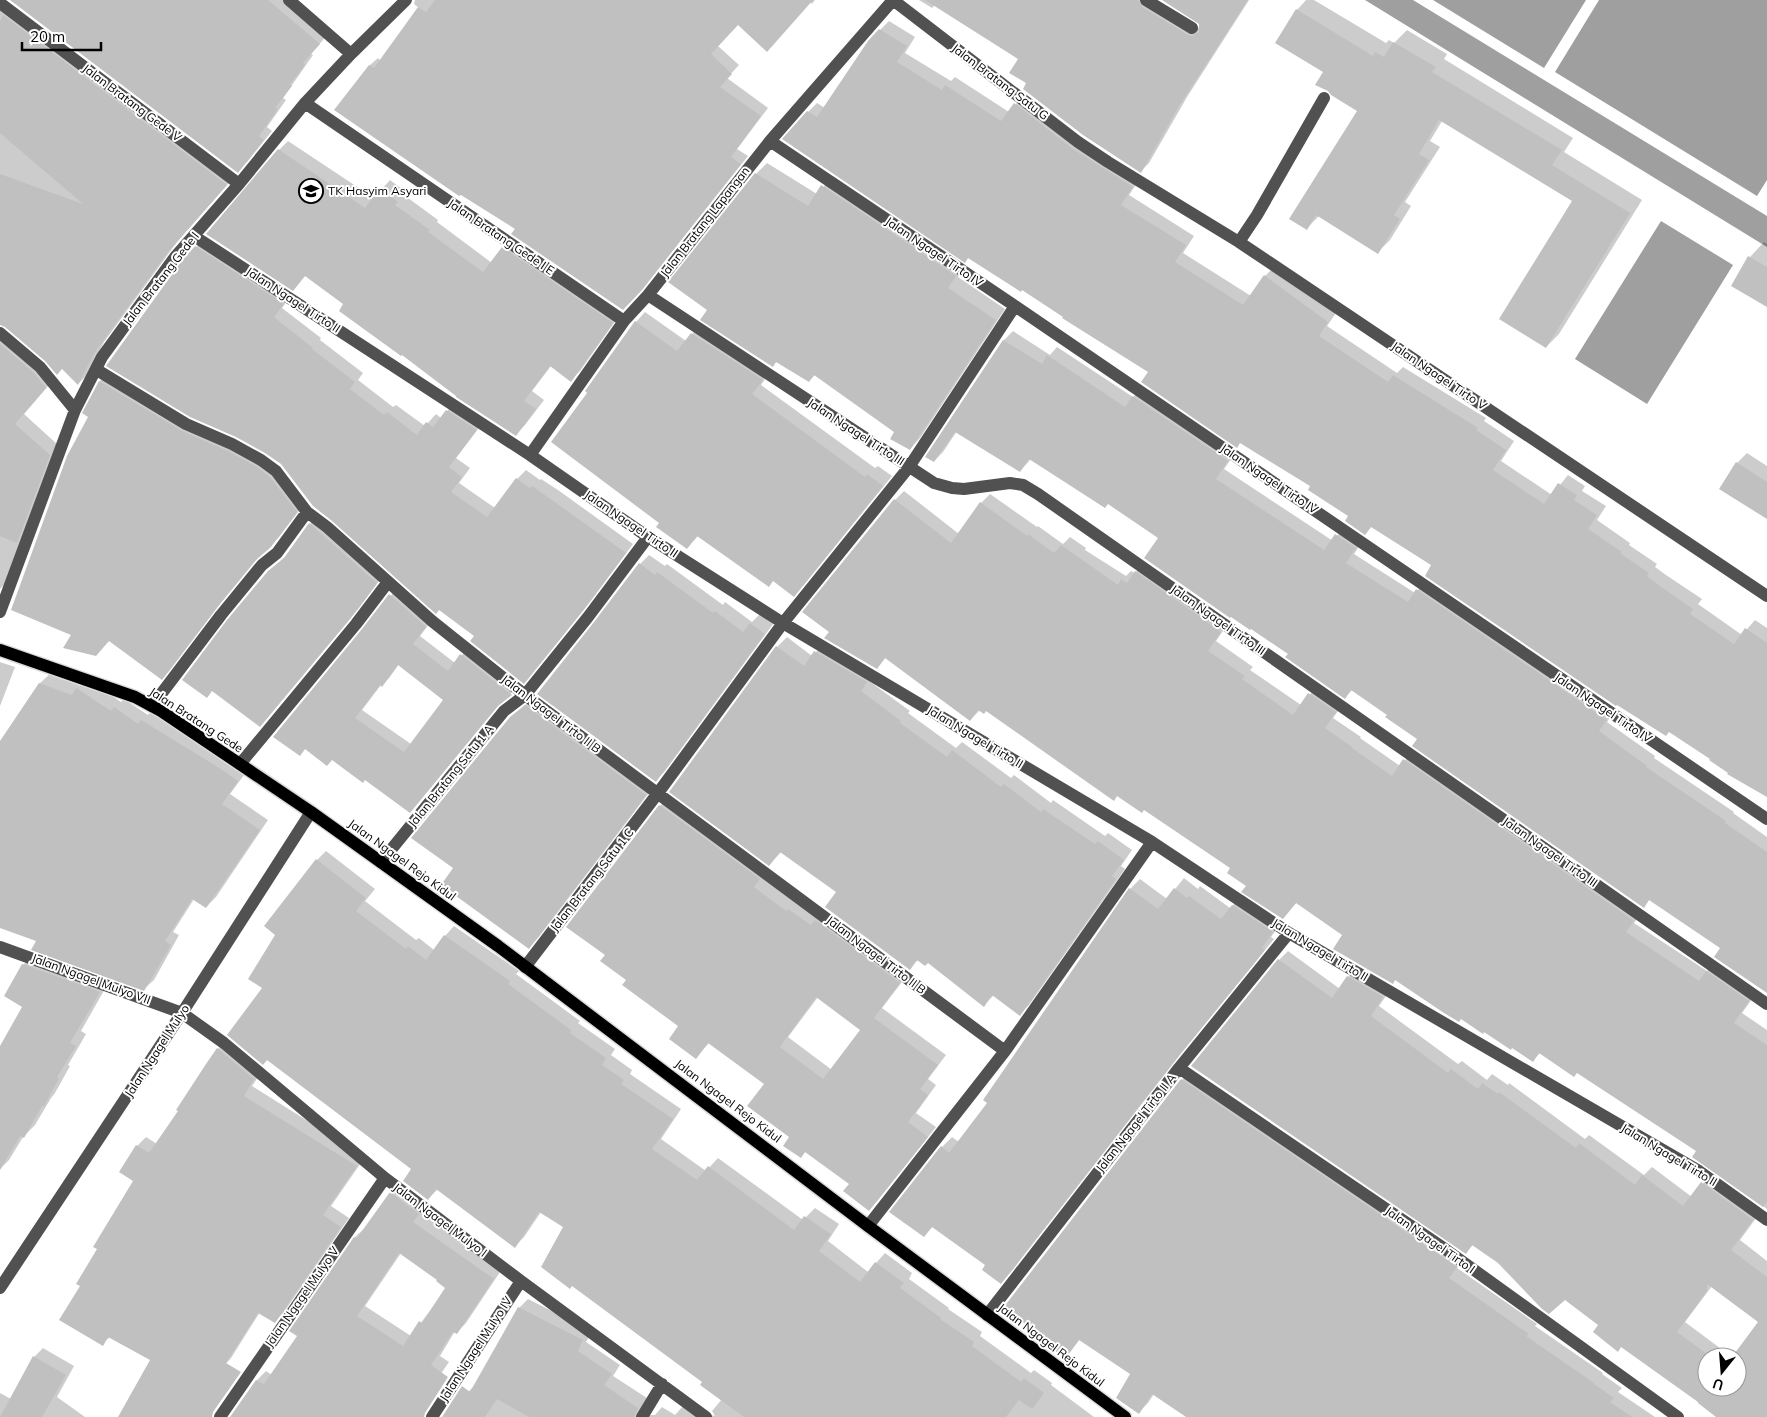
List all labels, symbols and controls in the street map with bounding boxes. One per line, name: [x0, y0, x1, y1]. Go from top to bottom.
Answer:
scale bar: [22, 20, 101, 52]
text: 20 m: [30, 27, 65, 46]
street label: Jalan Bratang Satu G: [949, 40, 1052, 123]
street label: Jalan Bratang Gede V: [80, 60, 185, 145]
street label: Jalan Bratang Lapangan: [657, 163, 753, 280]
school or university icon: TK Hasyim Asyari: [298, 178, 324, 204]
place label: TK Hasyim Asyari: [328, 183, 426, 198]
street label: Jalan Bratang Gede I E: [445, 195, 557, 278]
street label: Jalan Ngagel Tirto IV: [882, 213, 987, 290]
street label: Jalan Bratang Gede I: [119, 229, 202, 329]
street label: Jalan Ngagel Tirto II: [243, 263, 343, 336]
street label: Jalan Ngagel Tirto V: [1389, 338, 1490, 413]
street label: Jalan Ngagel Tirto III: [805, 395, 908, 469]
street label: Jalan Ngagel Tirto IV: [1217, 440, 1322, 517]
street label: Jalan Ngagel Tirto II: [582, 487, 681, 560]
street label: Jalan Ngagel Tirto III: [1168, 581, 1269, 658]
street label: Jalan Ngagel Tirto IV: [1551, 669, 1656, 746]
street label: Jalan Ngagel Tirto II B: [498, 671, 604, 756]
street label: Jalan Bratang Gede: [147, 684, 246, 756]
street label: Jalan Ngagel Tirto II: [924, 702, 1026, 771]
street label: Jalan Bratang Satu 1 A: [405, 721, 497, 830]
street label: Jalan Ngagel Tirto III: [1500, 813, 1601, 890]
street label: Jalan Ngagel Rejo Kidul: [346, 815, 459, 904]
street label: Jalan Bratang Satu 1 C: [547, 825, 637, 934]
street label: Jalan Ngagel Tirto II B: [823, 912, 929, 997]
street label: Jalan Ngagel Tirto II: [1269, 915, 1371, 984]
street label: Jalan Ngagel Mulyo VII: [30, 950, 153, 1007]
street label: Jalan Ngagel Mulyo: [121, 1001, 192, 1100]
street label: Jalan Ngagel Rejo Kidul: [672, 1056, 785, 1146]
street label: Jalan Ngagel Tirto II A: [1092, 1070, 1179, 1175]
street label: Jalan Ngagel Tirto II: [1618, 1120, 1720, 1189]
street label: Jalan Ngagel Mulyo I: [390, 1179, 490, 1260]
street label: Jalan Ngagel Tirto I: [1382, 1203, 1478, 1276]
street label: Jalan Ngagel Mulyo V: [261, 1243, 342, 1350]
street label: Jalan Ngagel Mulyo IV: [436, 1293, 516, 1404]
street label: Jalan Ngagel Rejo Kidul: [995, 1300, 1108, 1390]
north arrow: [1697, 1347, 1747, 1397]
text: U: [1711, 1374, 1726, 1395]

